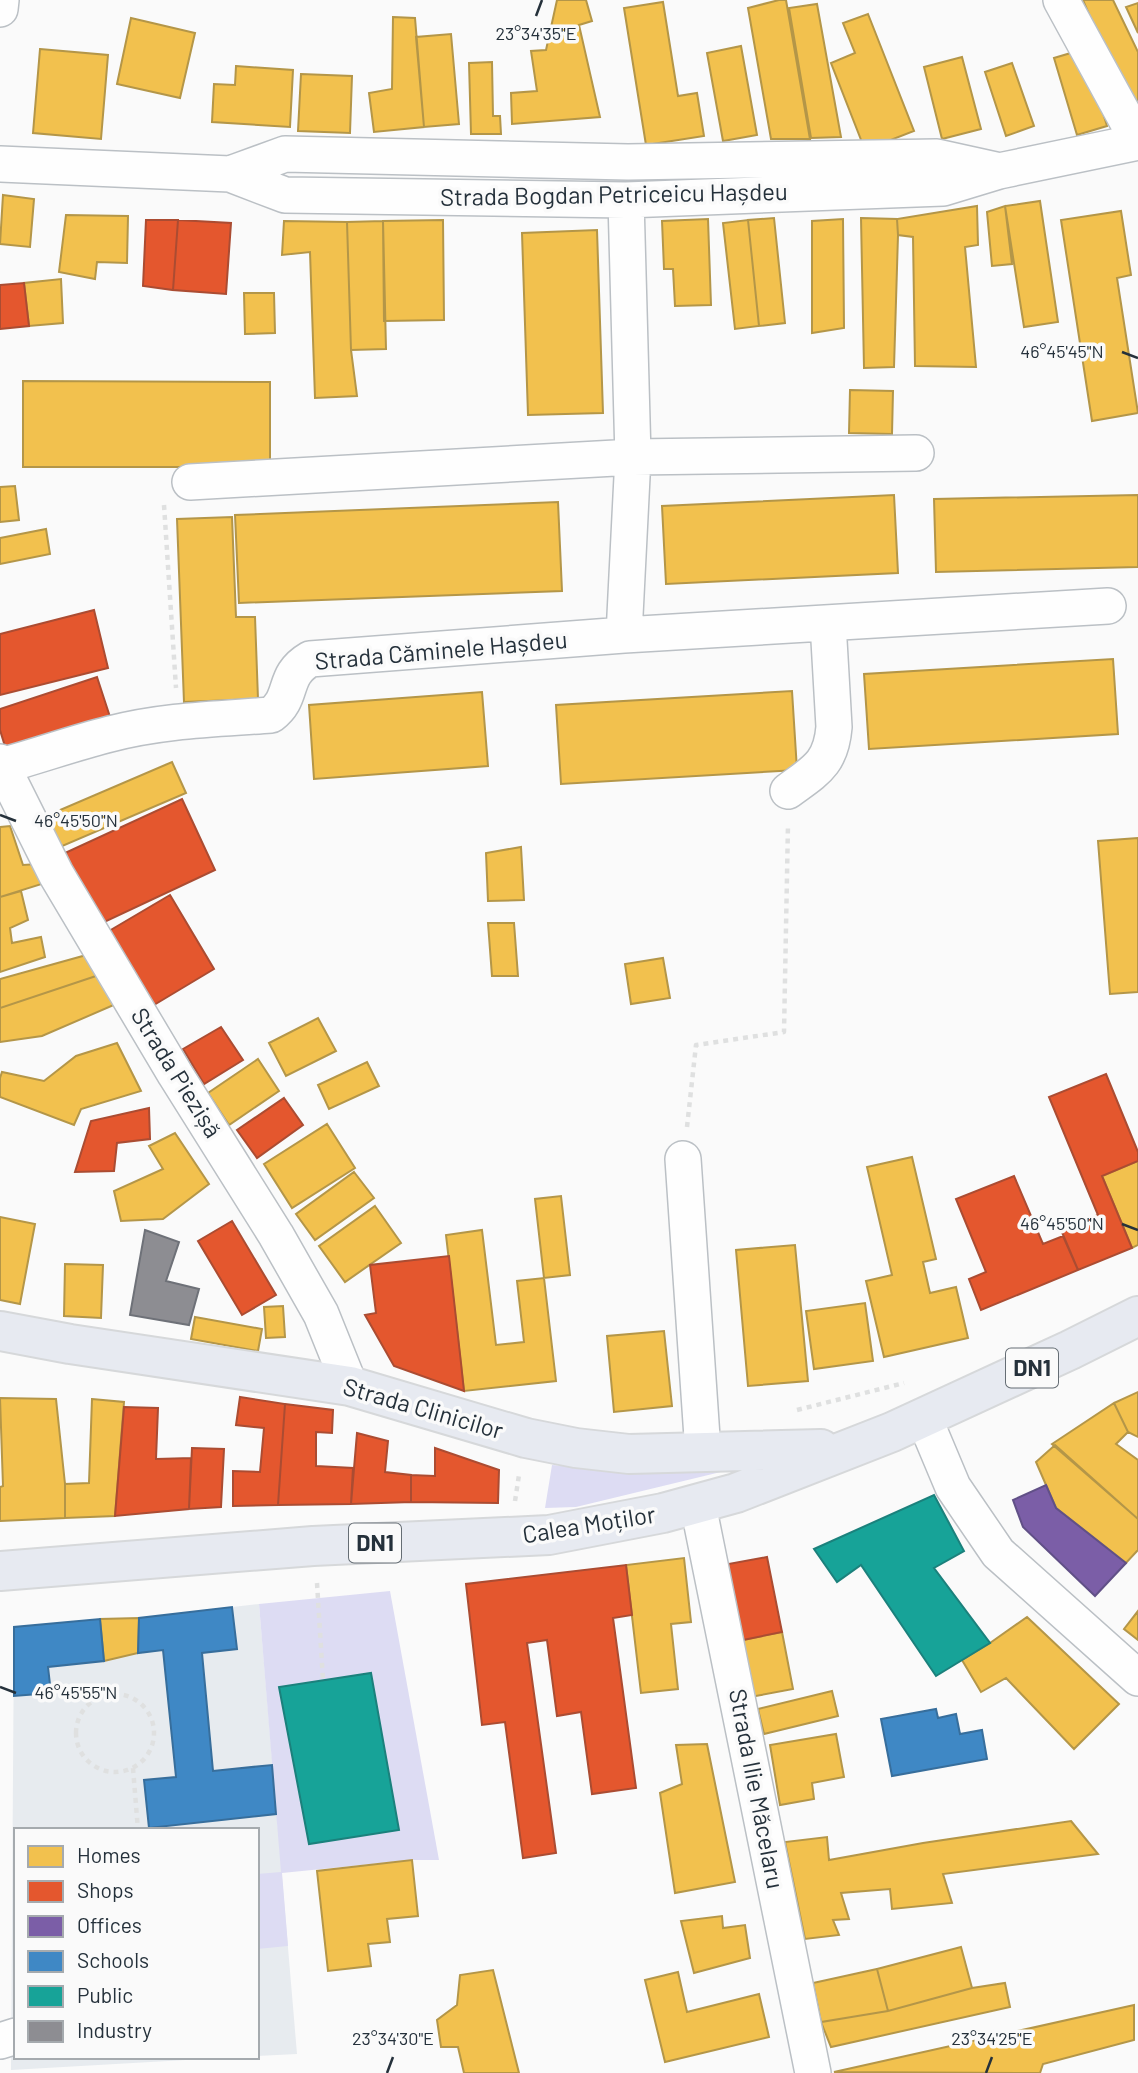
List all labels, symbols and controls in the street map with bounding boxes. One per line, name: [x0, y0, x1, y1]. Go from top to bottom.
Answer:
text: 23°34'35"E: [495, 22, 577, 44]
street label: Strada Bogdan Petriceicu Hașdeu: [440, 176, 788, 211]
text: 46°45'45"N: [1020, 340, 1104, 362]
street label: Strada Căminele Hașdeu: [313, 624, 568, 675]
text: 46°45'50"N: [34, 809, 118, 831]
street label: Strada Piezișă: [126, 1002, 229, 1142]
text: 46°45'50"N: [1020, 1212, 1104, 1234]
road number: DN1: [1006, 1348, 1058, 1387]
street label: Strada Clinicilor: [340, 1371, 507, 1444]
street label: Calea Moților: [520, 1499, 658, 1548]
road number: DN1: [349, 1524, 401, 1562]
text: 46°45'55"N: [35, 1681, 118, 1703]
street label: Strada Ilie Măcelaru: [724, 1686, 791, 1891]
legend: [14, 1828, 259, 2059]
text: Homes: [77, 1842, 141, 1867]
text: Shops: [77, 1877, 134, 1902]
text: Offices: [77, 1912, 142, 1937]
text: Schools: [77, 1947, 149, 1972]
text: Public: [77, 1982, 133, 2007]
text: Industry: [77, 2017, 152, 2042]
text: 23°34'30"E: [352, 2027, 434, 2049]
text: 23°34'25"E: [951, 2027, 1033, 2049]

